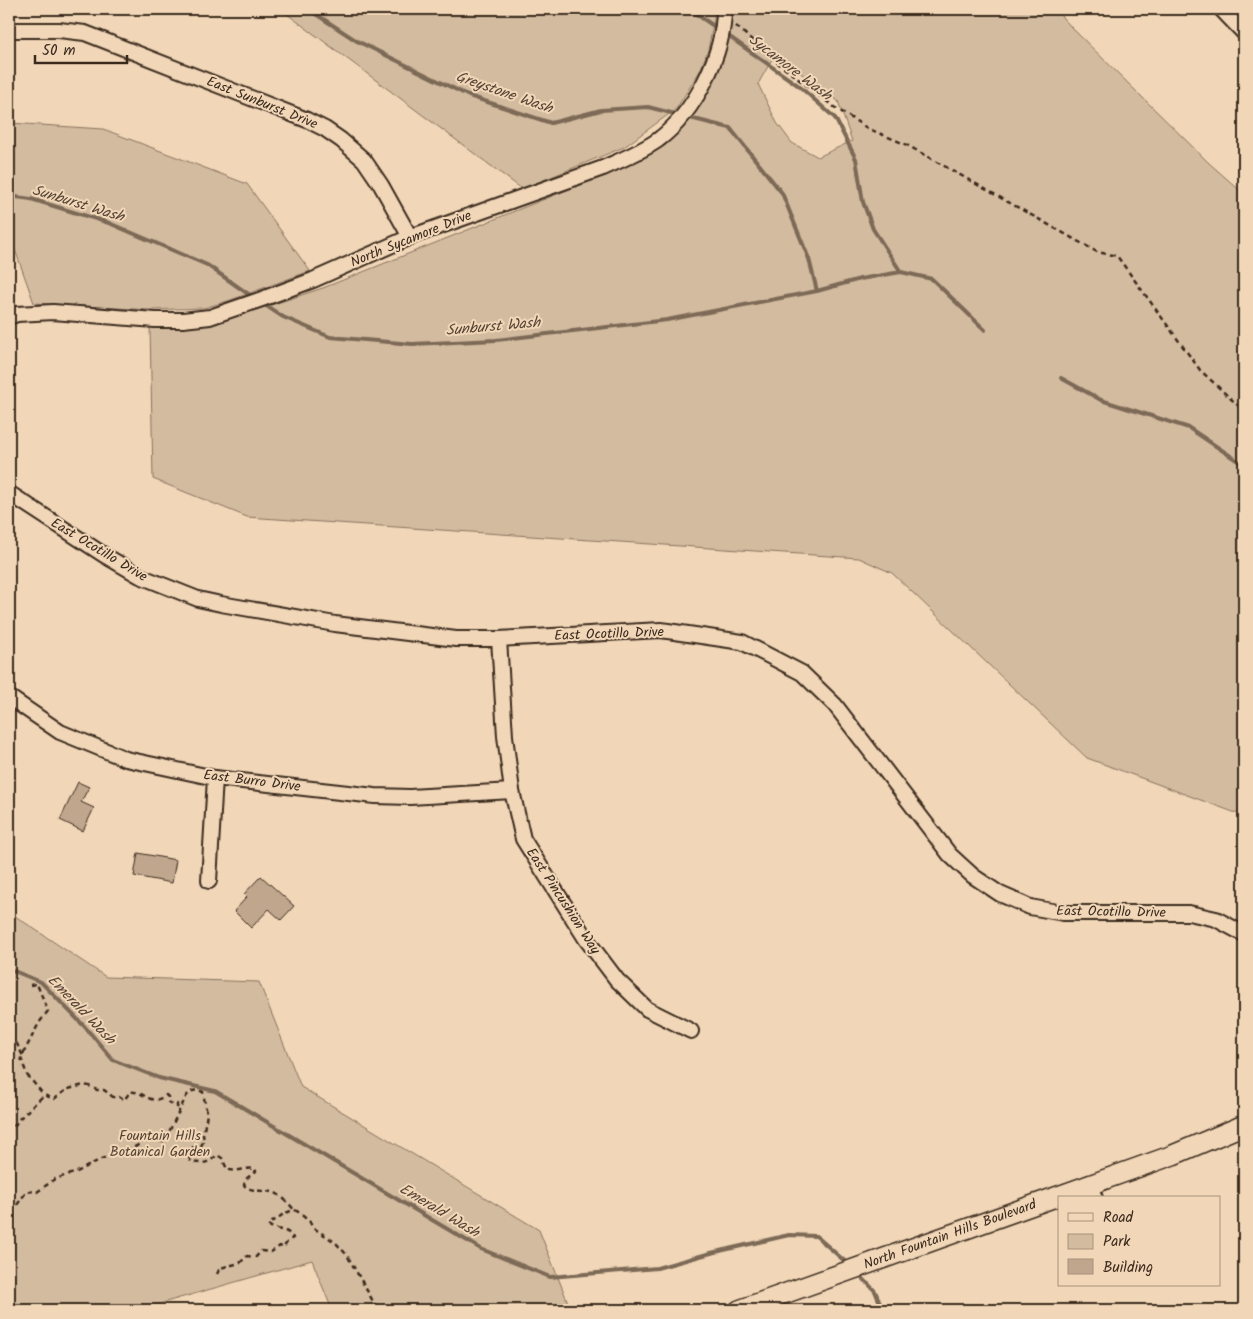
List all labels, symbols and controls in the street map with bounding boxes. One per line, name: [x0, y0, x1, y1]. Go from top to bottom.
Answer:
water label: Sycamore Wash: [743, 29, 838, 108]
scale bar: [35, 32, 128, 64]
text: 50 m: [42, 39, 76, 63]
water label: Greystone Wash: [452, 65, 557, 121]
street label: East Sunburst Drive: [203, 71, 322, 136]
water label: Sunburst Wash: [29, 179, 129, 230]
street label: North Sycamore Drive: [347, 204, 476, 273]
water label: Sunburst Wash: [445, 311, 543, 343]
street label: East Ocotillo Drive: [46, 512, 152, 588]
street label: East Ocotillo Drive: [554, 621, 665, 647]
street label: East Burro Drive: [202, 764, 303, 798]
street label: East Pincushion Way: [520, 843, 606, 959]
street label: East Ocotillo Drive: [1056, 900, 1167, 924]
water label: Emerald Wash: [41, 969, 122, 1052]
park label: Fountain Hills Botanical Garden: [110, 1125, 210, 1163]
water label: Emerald Wash: [394, 1178, 485, 1245]
street label: North Fountain Hills Boulevard: [860, 1193, 1040, 1276]
legend: [1058, 1196, 1220, 1286]
text: Road: [1103, 1206, 1134, 1230]
text: Park: [1103, 1230, 1131, 1254]
text: Building: [1103, 1256, 1153, 1280]

